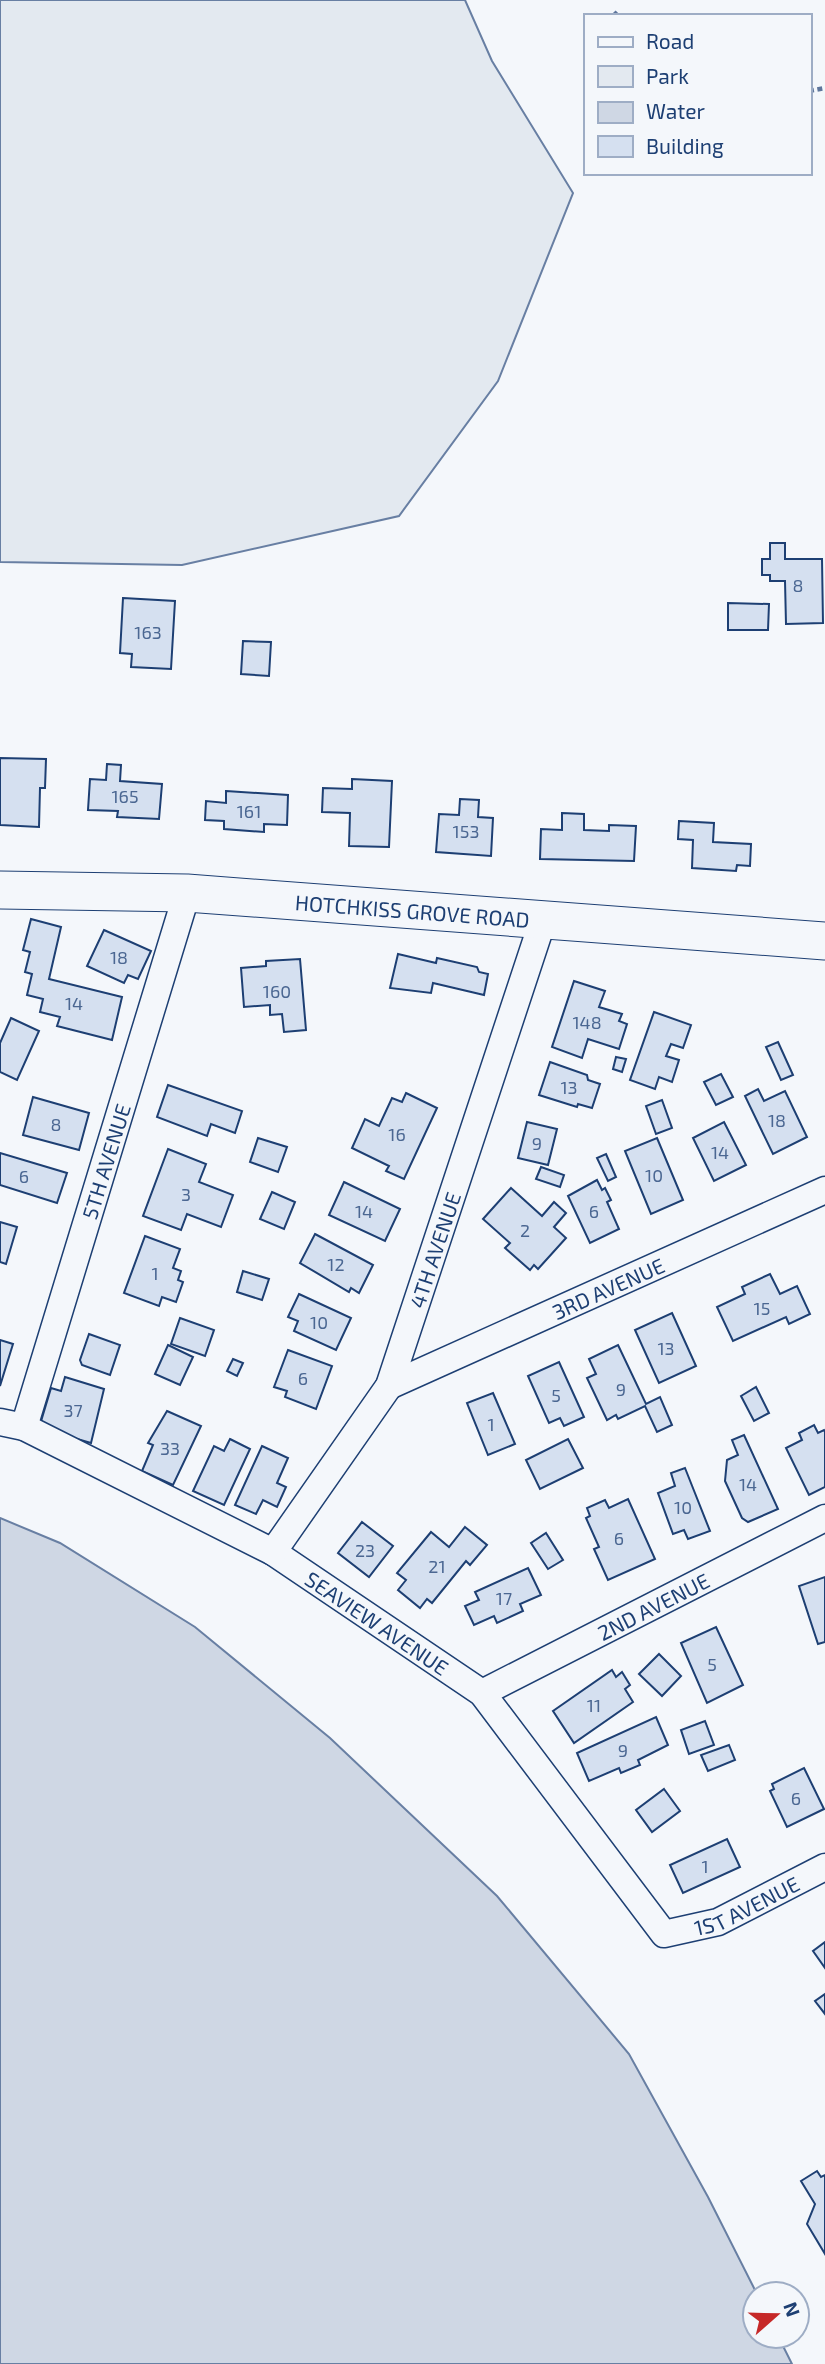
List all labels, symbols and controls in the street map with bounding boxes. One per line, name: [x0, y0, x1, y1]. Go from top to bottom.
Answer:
legend: [584, 14, 811, 175]
text: Road: [646, 28, 694, 53]
text: Park: [646, 63, 689, 88]
text: Water: [646, 98, 705, 123]
text: Building: [646, 133, 724, 158]
house number: 8: [793, 574, 803, 596]
house number: 163: [134, 621, 162, 643]
house number: 165: [111, 785, 139, 807]
house number: 161: [237, 800, 261, 822]
house number: 153: [453, 820, 479, 842]
street label: HOTCHKISS GROVE ROAD: [294, 889, 531, 931]
house number: 18: [110, 946, 128, 968]
house number: 160: [263, 980, 291, 1002]
house number: 14: [65, 992, 83, 1014]
house number: 148: [572, 1011, 602, 1033]
house number: 13: [560, 1076, 578, 1098]
street label: 5TH AVENUE: [76, 1100, 135, 1222]
house number: 18: [768, 1109, 786, 1131]
house number: 8: [51, 1113, 61, 1135]
house number: 16: [388, 1123, 406, 1145]
house number: 9: [532, 1132, 542, 1154]
house number: 14: [711, 1141, 729, 1163]
house number: 10: [645, 1164, 663, 1186]
house number: 6: [19, 1165, 29, 1187]
house number: 3: [181, 1183, 191, 1205]
street label: 4TH AVENUE: [403, 1189, 465, 1311]
house number: 14: [355, 1200, 373, 1222]
house number: 6: [589, 1200, 599, 1222]
house number: 2: [520, 1219, 530, 1241]
street label: 3RD AVENUE: [548, 1252, 668, 1324]
house number: 12: [327, 1253, 345, 1275]
house number: 1: [151, 1262, 159, 1284]
house number: 15: [754, 1297, 770, 1319]
house number: 10: [310, 1311, 328, 1333]
house number: 13: [657, 1337, 675, 1359]
house number: 6: [298, 1367, 308, 1389]
house number: 9: [616, 1378, 626, 1400]
house number: 5: [551, 1384, 561, 1406]
house number: 37: [63, 1399, 83, 1421]
house number: 1: [487, 1413, 495, 1435]
house number: 33: [160, 1437, 180, 1459]
house number: 14: [739, 1473, 757, 1495]
house number: 10: [674, 1496, 692, 1518]
house number: 6: [614, 1527, 624, 1549]
house number: 23: [355, 1539, 375, 1561]
house number: 21: [428, 1555, 446, 1577]
street label: SEAVIEW AVENUE: [301, 1565, 454, 1680]
street label: 2ND AVENUE: [593, 1567, 713, 1645]
house number: 17: [496, 1587, 512, 1609]
house number: 5: [707, 1653, 717, 1675]
house number: 11: [587, 1694, 601, 1716]
house number: 9: [618, 1739, 628, 1761]
house number: 6: [791, 1787, 801, 1809]
house number: 1: [701, 1855, 709, 1877]
street label: 1ST AVENUE: [692, 1870, 803, 1939]
north arrow: [741, 2280, 811, 2350]
text: N: [779, 2299, 806, 2319]

